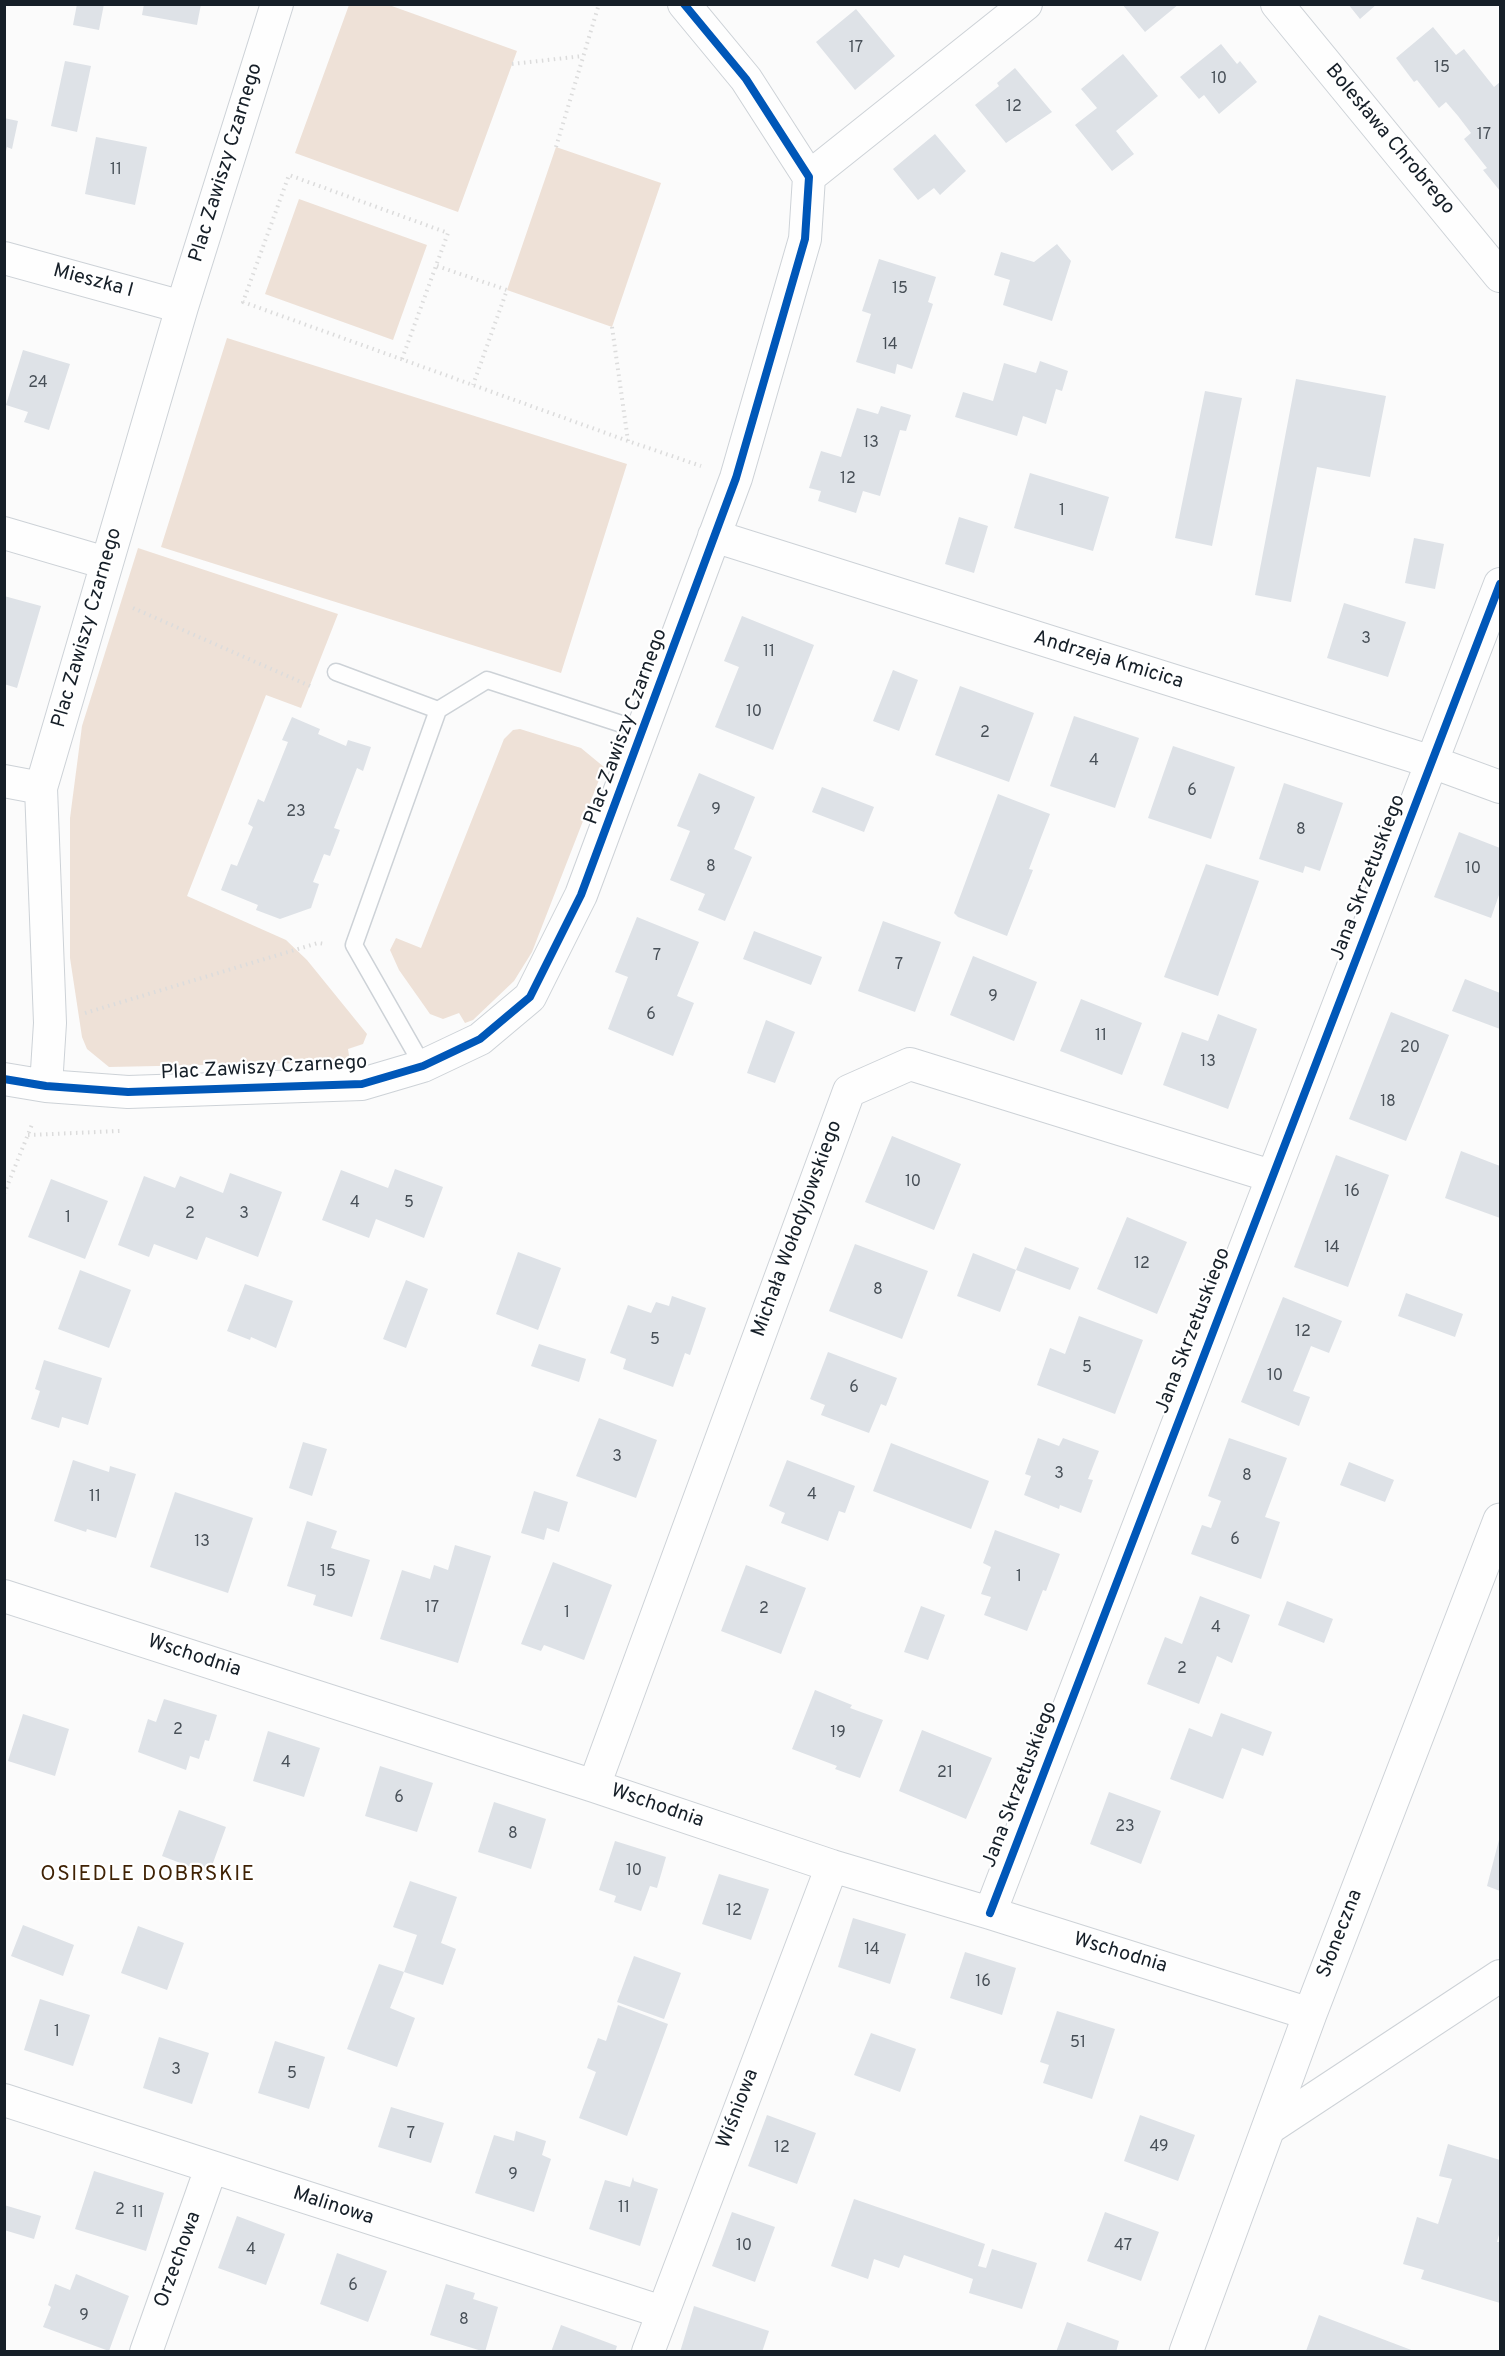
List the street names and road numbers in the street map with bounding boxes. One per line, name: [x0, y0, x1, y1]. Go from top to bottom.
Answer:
street label: Bolesława Chrobrego: [1319, 60, 1459, 220]
street label: Plac Zawiszy Czarnego: [185, 61, 269, 265]
street label: Mieszka I: [50, 260, 136, 304]
street label: Plac Zawiszy Czarnego: [48, 525, 128, 731]
street label: Plac Zawiszy Czarnego: [580, 626, 674, 828]
street label: Andrzeja Kmicica: [1030, 627, 1186, 695]
street label: Jana Skrzetuskiego: [1326, 792, 1412, 964]
street label: Plac Zawiszy Czarnego: [160, 1052, 368, 1086]
street label: Michała Wołodyjowskiego: [748, 1118, 848, 1340]
street label: Jana Skrzetuskiego: [1151, 1245, 1237, 1417]
street label: Wschodnia: [144, 1631, 244, 1683]
street label: Jana Skrzetuskiego: [978, 1699, 1064, 1871]
street label: Wschodnia: [607, 1780, 707, 1834]
street label: Słoneczna: [1313, 1886, 1369, 1982]
street label: Wschodnia: [1070, 1928, 1170, 1980]
street label: Wiśniowa: [713, 2066, 765, 2152]
street label: Malinowa: [290, 2183, 376, 2231]
street label: Orzechowa: [151, 2209, 207, 2311]

